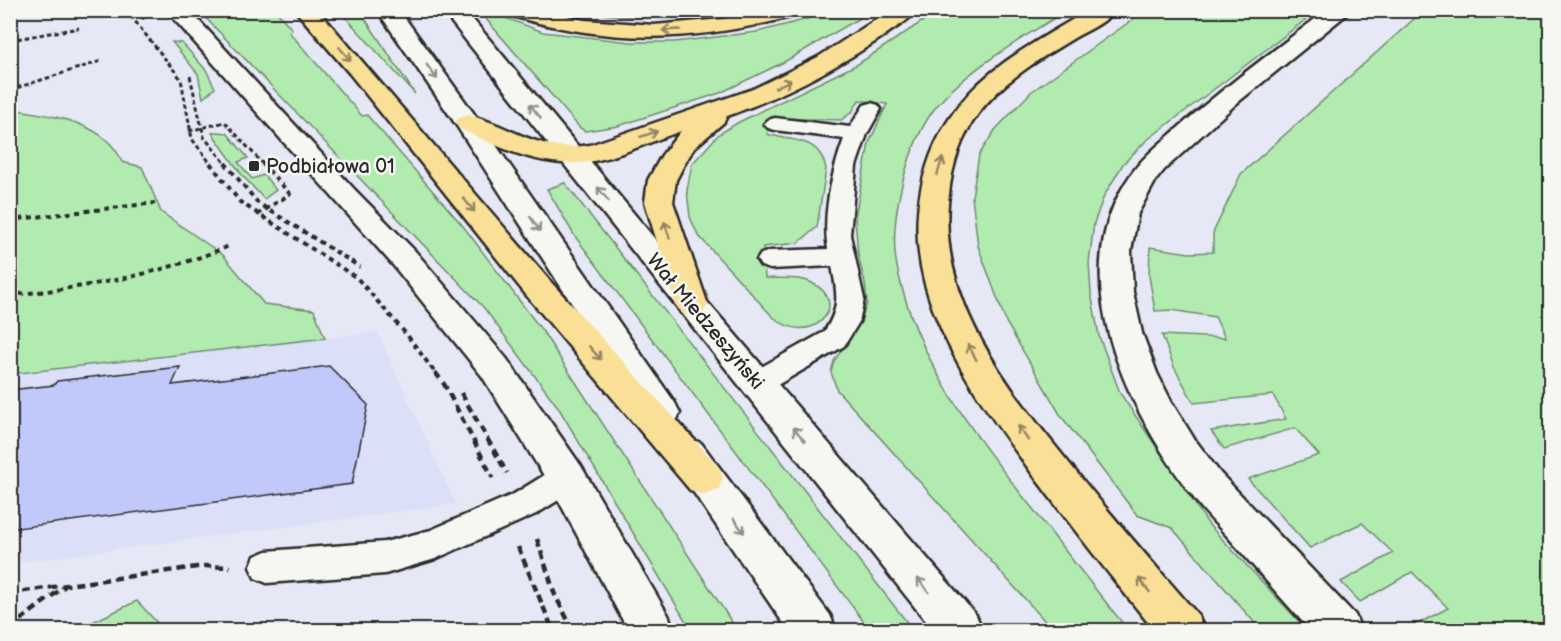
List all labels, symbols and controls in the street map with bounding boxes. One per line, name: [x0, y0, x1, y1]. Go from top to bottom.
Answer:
one-way arrow: [662, 25, 682, 36]
one-way arrow: [338, 47, 352, 62]
one-way arrow: [425, 64, 438, 80]
one-way arrow: [773, 78, 791, 90]
one-way arrow: [528, 103, 541, 119]
one-way arrow: [639, 127, 658, 138]
place label: Podbiałowa 01: [266, 155, 395, 179]
one-way arrow: [936, 157, 947, 176]
marker: Podbiałowa 01: [247, 159, 261, 173]
one-way arrow: [596, 186, 609, 202]
one-way arrow: [463, 197, 476, 213]
one-way arrow: [529, 215, 541, 232]
one-way arrow: [660, 221, 671, 240]
street label: Wał Miedzeszyński: [641, 249, 769, 394]
one-way arrow: [966, 344, 978, 361]
one-way arrow: [588, 345, 602, 361]
one-way arrow: [1017, 425, 1029, 441]
one-way arrow: [793, 427, 806, 443]
one-way arrow: [732, 517, 745, 533]
one-way arrow: [916, 578, 930, 593]
one-way arrow: [1138, 578, 1151, 594]

